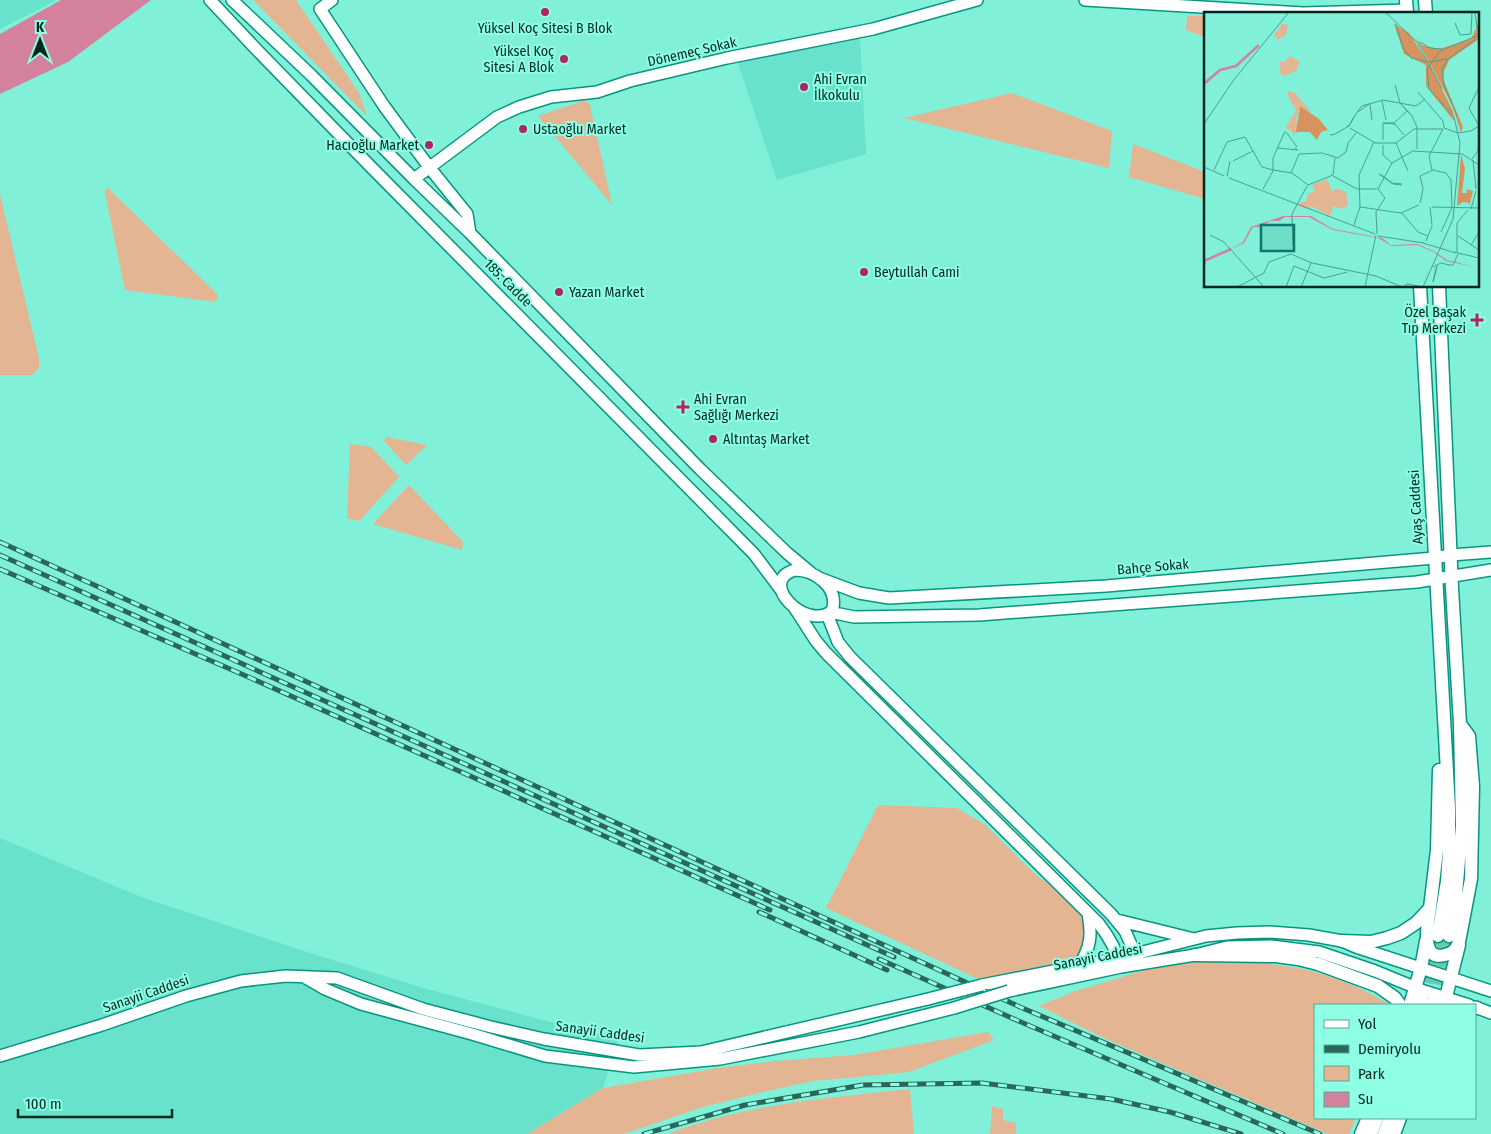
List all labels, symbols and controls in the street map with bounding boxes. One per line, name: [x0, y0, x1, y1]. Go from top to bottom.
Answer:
marker: Yüksel Koç Sitesi B Blok: [539, 6, 551, 18]
inset map: [1204, 12, 1478, 288]
north arrow: [15, 15, 65, 65]
text: K: [36, 19, 45, 36]
place label: Yüksel Koç Sitesi B Blok: [478, 20, 613, 37]
street label: Dönemeç Sokak: [646, 33, 739, 70]
place label: Yüksel Koç Sitesi A Blok: [484, 43, 554, 76]
marker: Yüksel Koç Sitesi A Blok: [558, 53, 570, 65]
place label: Ahi Evran İlkokulu: [814, 71, 867, 104]
marker: Ahi Evran İlkokulu: [798, 81, 810, 93]
place label: Ustaoğlu Market: [533, 121, 627, 138]
marker: Ustaoğlu Market: [517, 123, 529, 135]
place label: Hacıoğlu Market: [326, 137, 419, 154]
marker: Hacıoğlu Market: [423, 139, 435, 151]
street label: 185. Cadde: [480, 255, 536, 311]
place label: Beytullah Cami: [874, 264, 960, 281]
marker: Beytullah Cami: [858, 266, 870, 278]
place label: Yazan Market: [569, 284, 645, 301]
marker: Yazan Market: [553, 286, 565, 298]
place label: Özel Başak Tıp Merkezi: [1402, 303, 1466, 337]
marker: Özel Başak Tıp Merkezi: [1470, 313, 1484, 327]
place label: Ahi Evran Sağlığı Merkezi: [694, 391, 779, 424]
marker: Ahi Evran Sağlığı Merkezi: [676, 400, 690, 414]
place label: Altıntaş Market: [723, 431, 810, 448]
marker: Altıntaş Market: [707, 433, 719, 445]
street label: Ayaş Caddesi: [1406, 469, 1426, 545]
street label: Bahçe Sokak: [1116, 555, 1190, 579]
street label: Sanayii Caddesi: [1052, 940, 1144, 974]
street label: Sanayii Caddesi: [101, 971, 191, 1017]
legend: [1314, 1004, 1476, 1119]
text: Yol: [1358, 1015, 1376, 1033]
street label: Sanayii Caddesi: [554, 1017, 646, 1047]
text: Demiryolu: [1358, 1040, 1421, 1058]
text: Park: [1358, 1065, 1385, 1083]
scale bar: [18, 1086, 171, 1118]
text: Su: [1358, 1090, 1373, 1108]
text: 100 m: [25, 1095, 62, 1113]

